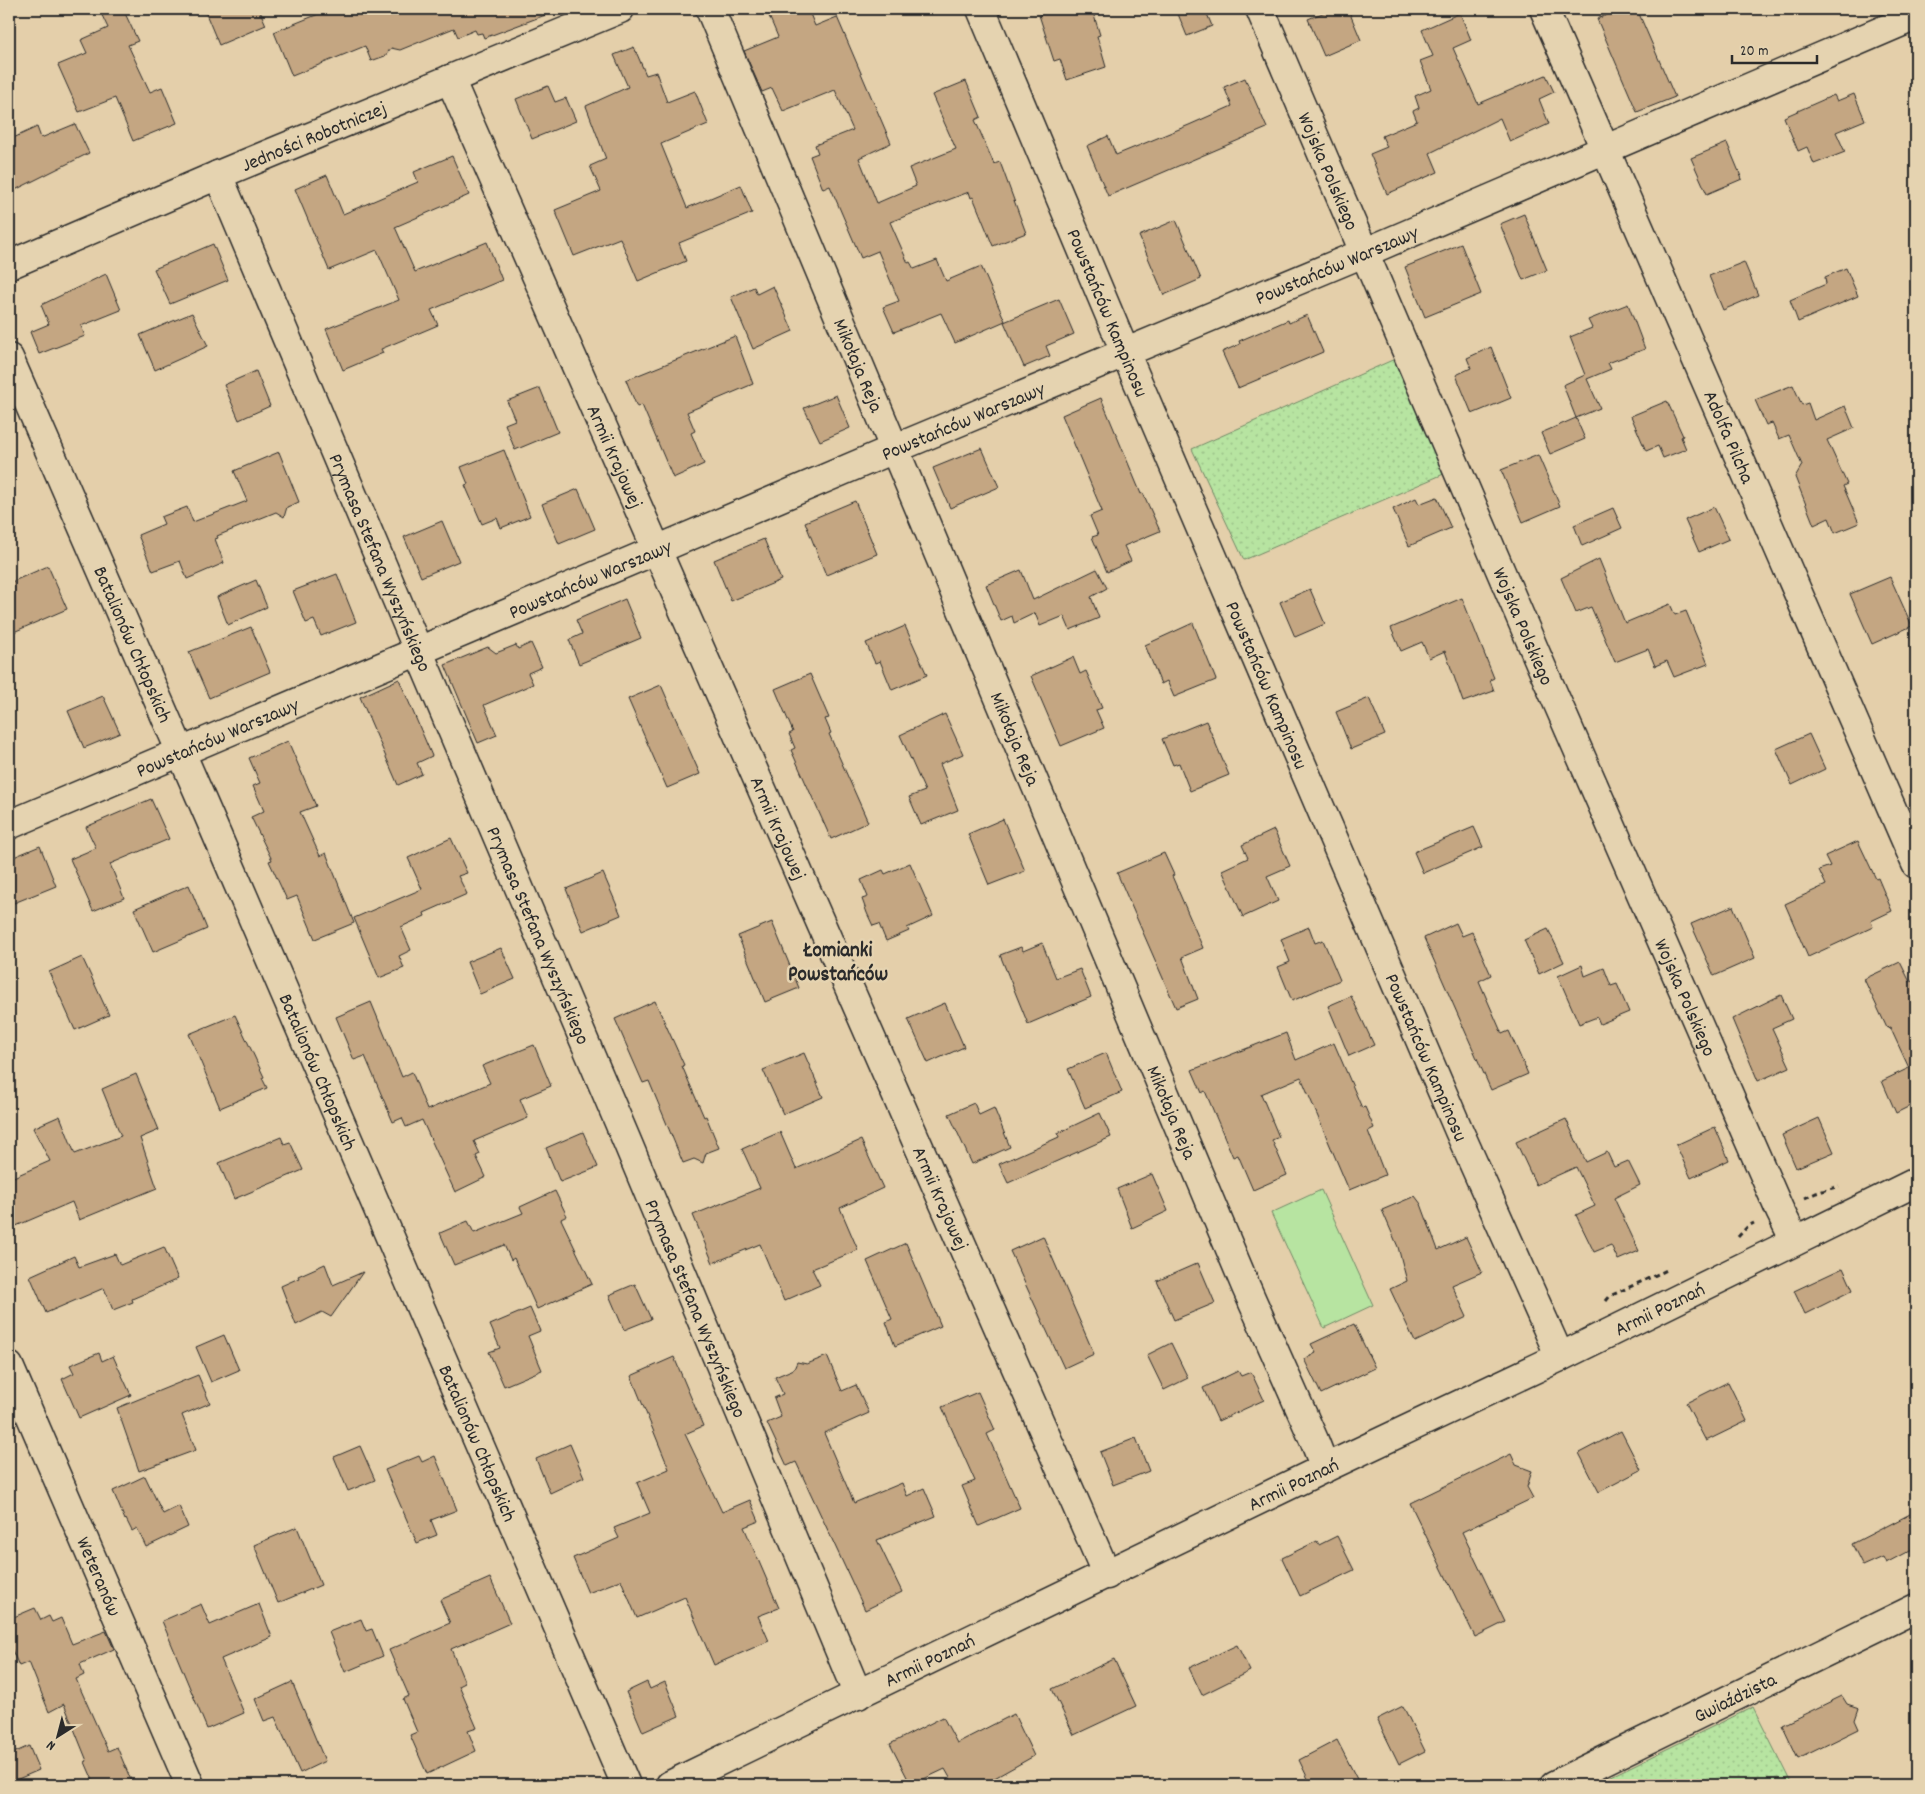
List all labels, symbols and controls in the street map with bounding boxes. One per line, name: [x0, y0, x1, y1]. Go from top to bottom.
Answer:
scale bar: [1732, 32, 1818, 64]
text: 20 m: [1740, 41, 1768, 63]
street label: Jedności Robotniczej: [238, 96, 392, 181]
street label: Wojska Polskiego: [1289, 109, 1364, 235]
street label: Powstańców Warszawy: [1252, 220, 1424, 314]
street label: Powstańców Kampinosu: [1058, 225, 1154, 402]
street label: Mikołaja Reja: [824, 315, 889, 418]
street label: Powstańców Warszawy: [878, 376, 1051, 470]
street label: Adolfa Pilcha: [1695, 386, 1760, 489]
street label: Armii Krajowej: [578, 401, 648, 514]
street label: Prymasa Stefana Wyszyńskiego: [320, 450, 437, 677]
street label: Powstańców Warszawy: [505, 534, 678, 628]
street label: Batalionów Chłopskich: [84, 562, 177, 728]
street label: Wojska Polskiego: [1484, 564, 1559, 690]
street label: Powstańców Kampinosu: [1217, 598, 1313, 774]
street label: Mikołaja Reja: [981, 688, 1046, 791]
street label: Powstańców Warszawy: [132, 692, 305, 786]
street label: Armii Krajowej: [741, 773, 811, 886]
street label: Prymasa Stefana Wyszyńskiego: [478, 823, 595, 1050]
street label: Wojska Polskiego: [1645, 935, 1722, 1061]
district label: Łomianki Powstańców: [788, 937, 888, 991]
street label: Powstańców Kampinosu: [1376, 970, 1473, 1147]
street label: Batalionów Chłopskich: [270, 990, 362, 1156]
street label: Mikołaja Reja: [1138, 1062, 1202, 1165]
street label: Armii Krajowej: [903, 1143, 974, 1256]
street label: Prymasa Stefana Wyszyńskiego: [636, 1196, 752, 1423]
street label: Armii Poznań: [1610, 1277, 1710, 1345]
street label: Batalionów Chłopskich: [430, 1361, 522, 1527]
street label: Armii Poznań: [1244, 1452, 1344, 1520]
street label: Weteranów: [67, 1533, 127, 1622]
street label: Armii Poznań: [881, 1628, 981, 1696]
street label: Gwiaździsta: [1690, 1667, 1782, 1731]
north arrow: [32, 1712, 82, 1762]
text: N: [43, 1735, 60, 1755]

